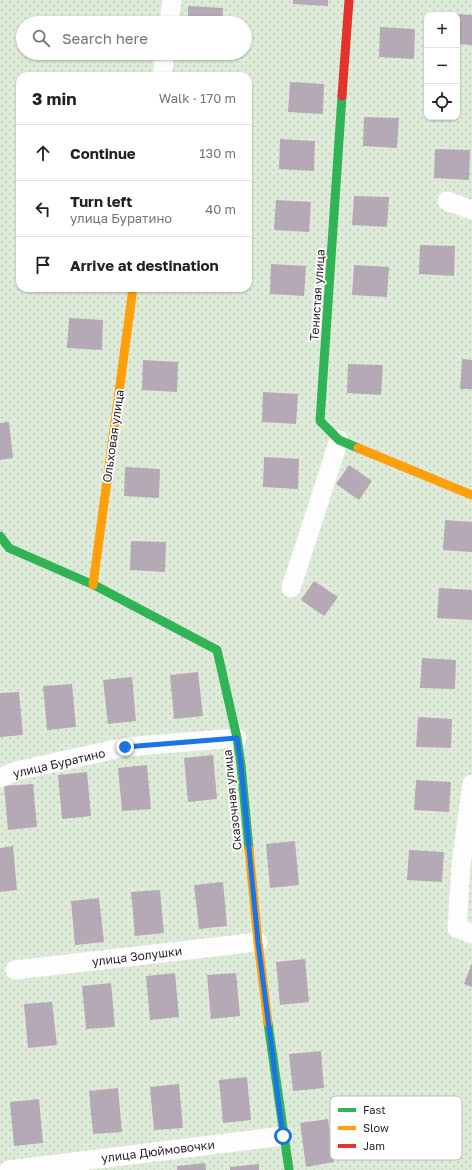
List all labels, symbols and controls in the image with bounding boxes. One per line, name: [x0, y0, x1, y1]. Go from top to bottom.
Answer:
map controls: [424, 12, 460, 120]
button: +: [424, 12, 460, 48]
search box: [16, 16, 252, 60]
icon: search: [30, 27, 52, 49]
text: Search here: [62, 29, 148, 47]
button: −: [424, 48, 460, 84]
button: locate: [424, 84, 460, 120]
text: 3 min: [32, 88, 76, 109]
text: Walk · 170 m: [159, 90, 236, 106]
icon: ahead: [32, 142, 54, 164]
text: Continue: [70, 144, 136, 162]
text: 130 m: [199, 145, 236, 161]
text: Turn left: [70, 192, 132, 210]
icon: left: [32, 198, 54, 220]
text: 40 m: [205, 201, 236, 217]
text: улица Буратино: [70, 210, 172, 226]
street label: Тенистая улица: [306, 249, 328, 341]
icon: arrive: [32, 254, 54, 276]
text: Arrive at destination: [70, 256, 219, 274]
street label: Ольховая улица: [99, 388, 127, 484]
route end: [116, 738, 134, 756]
street label: улица Буратино: [11, 745, 107, 781]
street label: Сказочная улица: [219, 749, 245, 851]
street label: улица Золушки: [91, 943, 183, 969]
legend: [330, 1096, 462, 1160]
text: Fast: [363, 1103, 386, 1116]
text: Slow: [363, 1121, 389, 1134]
route start: [274, 1127, 292, 1145]
street label: улица Дюймовочки: [100, 1137, 216, 1165]
text: Jam: [363, 1139, 385, 1152]

